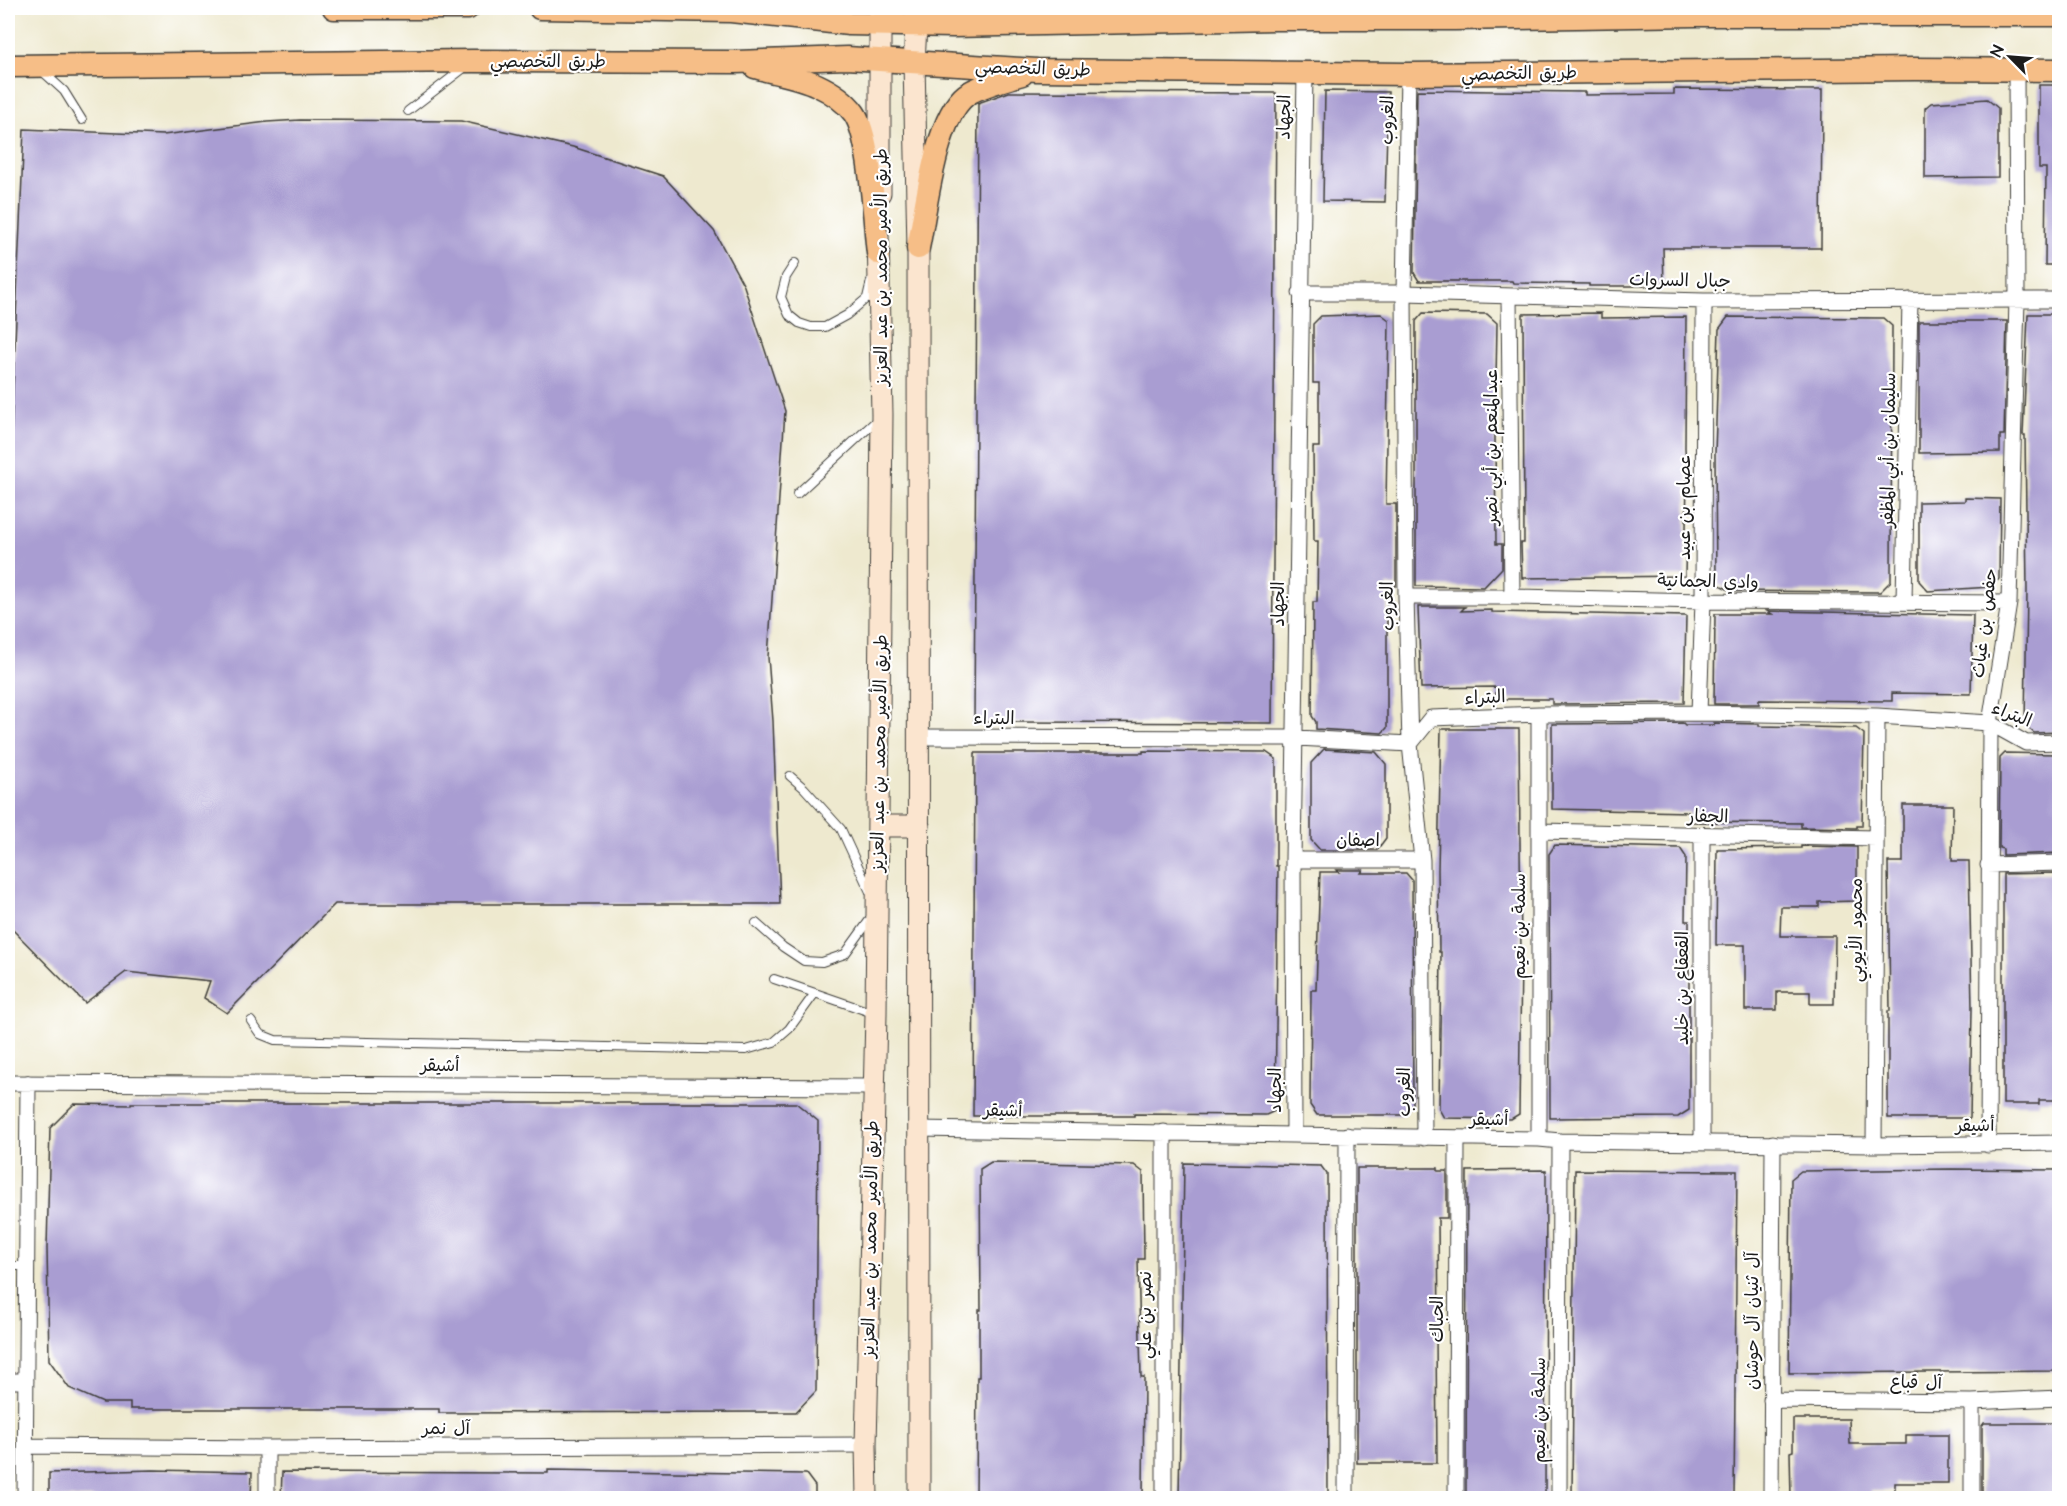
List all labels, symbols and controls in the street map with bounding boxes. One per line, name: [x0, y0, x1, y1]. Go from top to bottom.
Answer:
north arrow: [1980, 27, 2040, 87]
text: N: [1985, 42, 2009, 60]
street label: طريق التخصصي: [490, 49, 606, 77]
street label: طريق التخصصي: [974, 54, 1091, 86]
street label: طريق التخصصي: [1461, 60, 1577, 90]
street label: الجهاد: [1272, 94, 1297, 140]
street label: الغروب: [1375, 95, 1400, 145]
street label: طريق الأمير محمد بن عبد العزيز: [869, 148, 894, 388]
street label: جبال السروات: [1629, 267, 1731, 294]
street label: عبدالمنعم بن أبي نصر: [1479, 369, 1507, 527]
street label: سليمان بن أبي المظفر: [1875, 372, 1905, 530]
street label: عصام بن عبيد: [1672, 454, 1698, 560]
street label: حفص بن غياث: [1965, 567, 2004, 679]
street label: وادي الجمانية: [1657, 568, 1759, 595]
street label: الجهاد: [1266, 581, 1291, 627]
street label: الغروب: [1375, 581, 1400, 631]
street label: طريق الأمير محمد بن عبد العزيز: [865, 634, 894, 874]
street label: البتراء: [1464, 684, 1506, 711]
street label: البتراء: [1988, 695, 2036, 734]
street label: البتراء: [973, 706, 1015, 731]
street label: الجفار: [1685, 804, 1729, 829]
street label: اصفان: [1336, 828, 1380, 853]
street label: سلمة بن نعيم: [1507, 873, 1533, 979]
street label: محمود الأيوبي: [1844, 878, 1872, 982]
street label: القعقاع بن خليد: [1670, 931, 1695, 1045]
street label: أشيقر: [418, 1053, 460, 1078]
street label: الجهاد: [1263, 1067, 1288, 1113]
street label: الغروب: [1392, 1067, 1417, 1117]
street label: أشيقر: [981, 1098, 1023, 1123]
street label: أشيقر: [1467, 1107, 1509, 1132]
street label: أشيقر: [1953, 1113, 1995, 1138]
street label: طريق الأمير محمد بن عبد العزيز: [856, 1120, 885, 1360]
street label: آل ثنيان آل حوشان: [1740, 1250, 1765, 1390]
street label: نصر بن علي: [1133, 1271, 1161, 1359]
street label: الحباك: [1425, 1296, 1450, 1342]
street label: سلمة بن نعيم: [1527, 1357, 1553, 1463]
street label: آل قباع: [1890, 1370, 1944, 1395]
street label: آل نمر: [420, 1416, 472, 1441]

